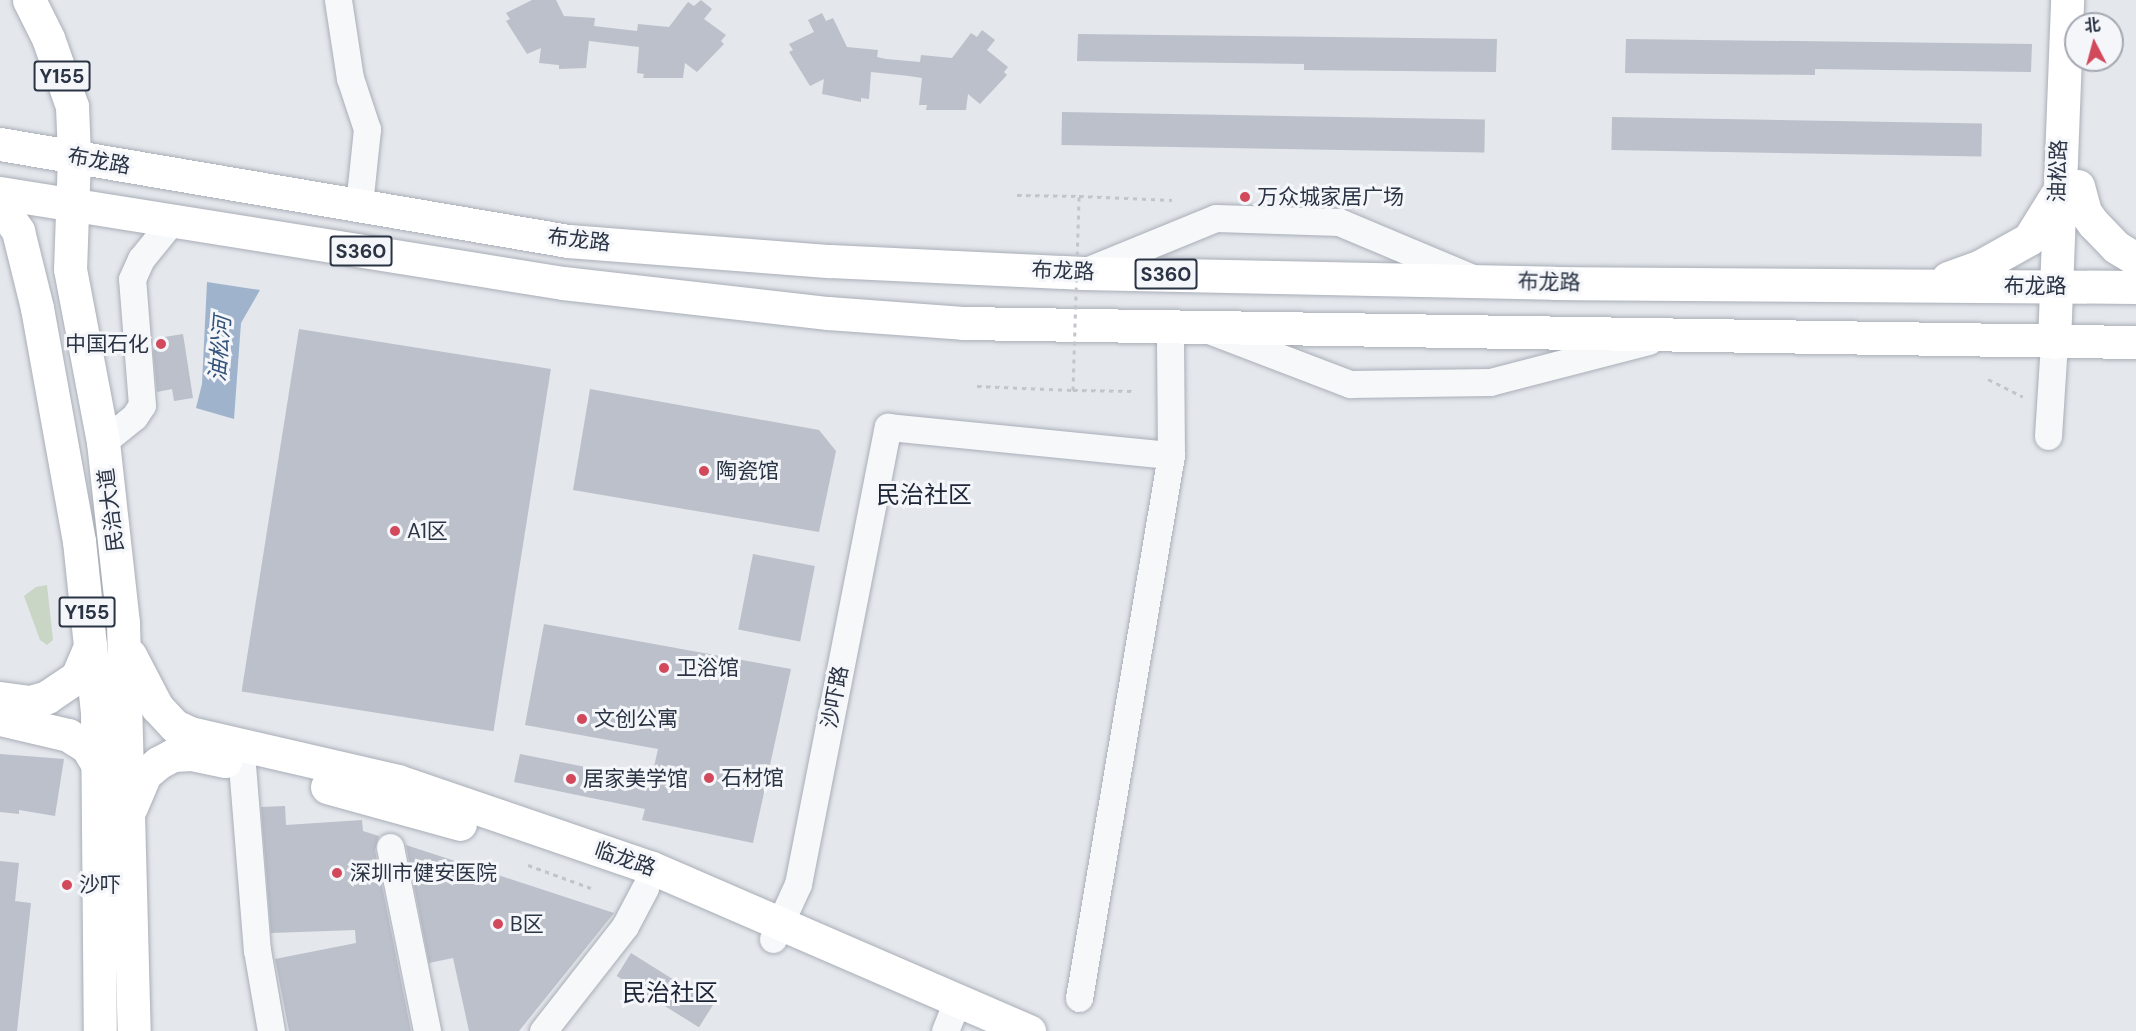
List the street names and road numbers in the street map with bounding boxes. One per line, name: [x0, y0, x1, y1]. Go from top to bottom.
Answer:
road number: Y155: [34, 59, 90, 93]
street label: 油松路: [2044, 139, 2072, 203]
street label: 布龙路: [66, 143, 132, 179]
street label: 布龙路: [546, 224, 612, 256]
road number: S360: [330, 234, 392, 268]
street label: 布龙路: [1031, 257, 1095, 285]
road number: S360: [1134, 257, 1198, 291]
street label: 布龙路: [1517, 269, 1581, 295]
street label: 布龙路: [2004, 273, 2066, 299]
street label: 民治大道: [93, 467, 129, 553]
road number: Y155: [58, 595, 116, 629]
street label: 沙吓路: [817, 664, 853, 730]
street label: 临龙路: [591, 837, 659, 881]

